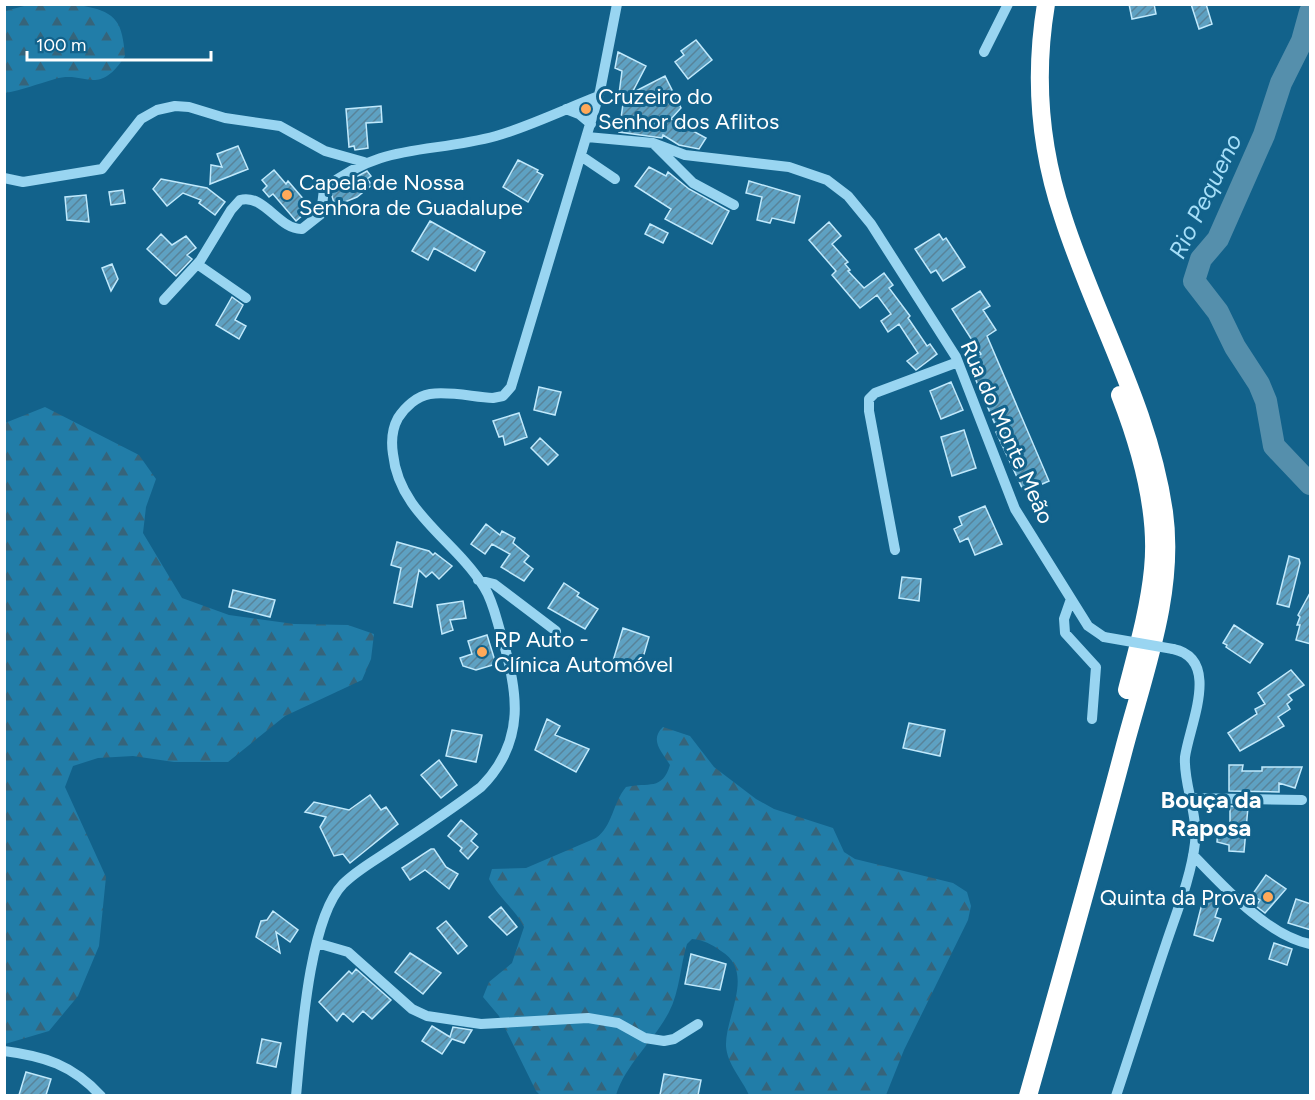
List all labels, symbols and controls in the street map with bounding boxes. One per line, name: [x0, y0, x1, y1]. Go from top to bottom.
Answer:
scale bar: [27, 24, 212, 62]
text: 100 m: [36, 34, 86, 56]
place label: Cruzeiro do Senhor dos Aflitos: [598, 83, 779, 135]
marker: Cruzeiro do Senhor dos Aflitos: [579, 102, 593, 116]
water label: Rio Pequeno: [1162, 129, 1248, 263]
place label: Capela de Nossa Senhora de Guadalupe: [299, 169, 523, 221]
marker: Capela de Nossa Senhora de Guadalupe: [280, 188, 294, 202]
street label: Rua do Monte Meão: [954, 336, 1060, 528]
place label: RP Auto - Clínica Automóvel: [494, 626, 673, 678]
marker: RP Auto - Clínica Automóvel: [475, 645, 489, 659]
district label: Bouça da Raposa: [1161, 785, 1261, 842]
place label: Quinta da Prova: [1100, 884, 1256, 911]
marker: Quinta da Prova: [1261, 890, 1275, 904]

